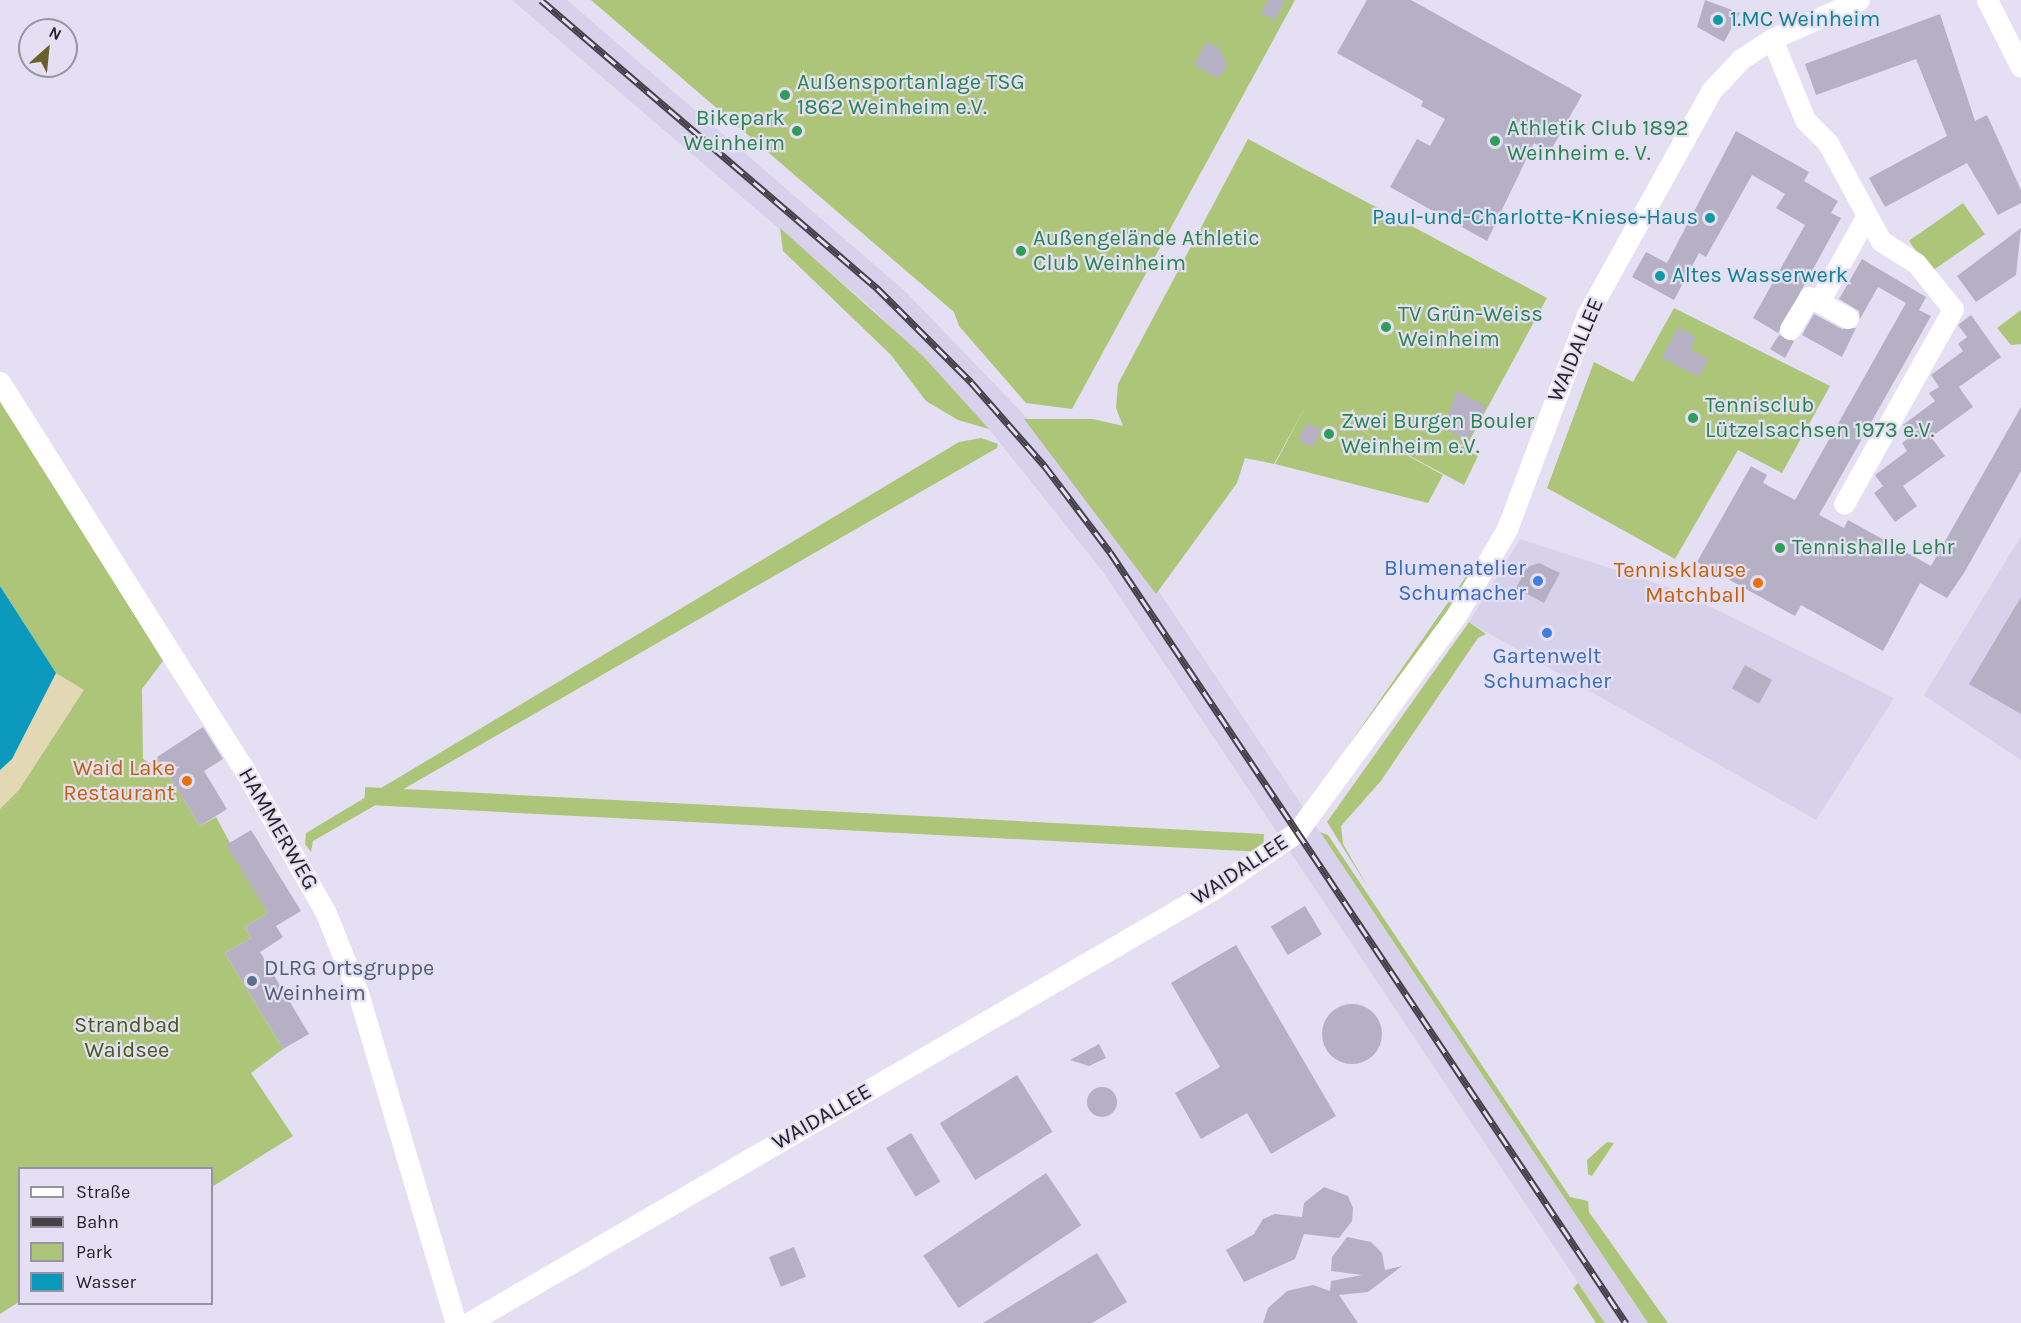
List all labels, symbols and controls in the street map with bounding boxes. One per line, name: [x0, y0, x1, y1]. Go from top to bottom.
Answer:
place label: 1.MC Weinheim: [1730, 7, 1880, 33]
marker: 1.MC Weinheim: [1711, 13, 1725, 27]
north arrow: [18, 18, 78, 78]
text: N: [46, 22, 65, 44]
place label: Außensportanlage TSG 1862 Weinheim e.V.: [797, 69, 1025, 120]
marker: Außensportanlage TSG 1862 Weinheim e.V.: [778, 88, 792, 102]
place label: Bikepark Weinheim: [683, 105, 785, 156]
place label: Athletik Club 1892 Weinheim e. V.: [1507, 115, 1689, 166]
marker: Bikepark Weinheim: [790, 124, 804, 138]
marker: Athletik Club 1892 Weinheim e. V.: [1488, 134, 1502, 148]
place label: Paul-und-Charlotte-Kniese-Haus: [1372, 205, 1698, 231]
marker: Paul-und-Charlotte-Kniese-Haus: [1703, 211, 1717, 225]
place label: Außengelände Athletic Club Weinheim: [1033, 225, 1260, 276]
marker: Außengelände Athletic Club Weinheim: [1014, 244, 1028, 258]
place label: Altes Wasserwerk: [1672, 263, 1848, 289]
marker: Altes Wasserwerk: [1653, 269, 1667, 283]
street label: WAIDALLEE: [1542, 294, 1610, 406]
place label: TV Grün-Weiss Weinheim: [1398, 301, 1543, 352]
marker: TV Grün-Weiss Weinheim: [1379, 320, 1393, 334]
place label: Tennisclub Lützelsachsen 1973 e.V.: [1705, 392, 1935, 444]
place label: Zwei Burgen Bouler Weinheim e.V.: [1341, 408, 1534, 460]
marker: Tennisclub Lützelsachsen 1973 e.V.: [1686, 411, 1700, 425]
marker: Zwei Burgen Bouler Weinheim e.V.: [1322, 427, 1336, 441]
place label: Tennishalle Lehr: [1792, 535, 1954, 561]
marker: Tennishalle Lehr: [1773, 541, 1787, 555]
place label: Blumenatelier Schumacher: [1384, 555, 1526, 606]
place label: Tennisklause Matchball: [1614, 557, 1746, 608]
marker: Blumenatelier Schumacher: [1531, 574, 1545, 588]
marker: Tennisklause Matchball: [1751, 576, 1765, 590]
marker: Gartenwelt Schumacher: [1540, 626, 1554, 640]
place label: Gartenwelt Schumacher: [1483, 643, 1611, 694]
place label: Waid Lake Restaurant: [63, 755, 175, 806]
street label: HAMMERWEG: [232, 763, 324, 895]
marker: Waid Lake Restaurant: [180, 774, 194, 788]
street label: WAIDALLEE: [1187, 829, 1293, 911]
place label: DLRG Ortsgruppe Weinheim: [264, 955, 434, 1006]
marker: DLRG Ortsgruppe Weinheim: [245, 974, 259, 988]
park label: Strandbad Waidsee: [74, 1012, 180, 1064]
street label: WAIDALLEE: [768, 1078, 876, 1156]
legend: [18, 1167, 213, 1305]
text: Straße: [76, 1181, 130, 1203]
text: Bahn: [76, 1211, 119, 1233]
text: Park: [76, 1241, 113, 1263]
text: Wasser: [76, 1271, 136, 1293]

